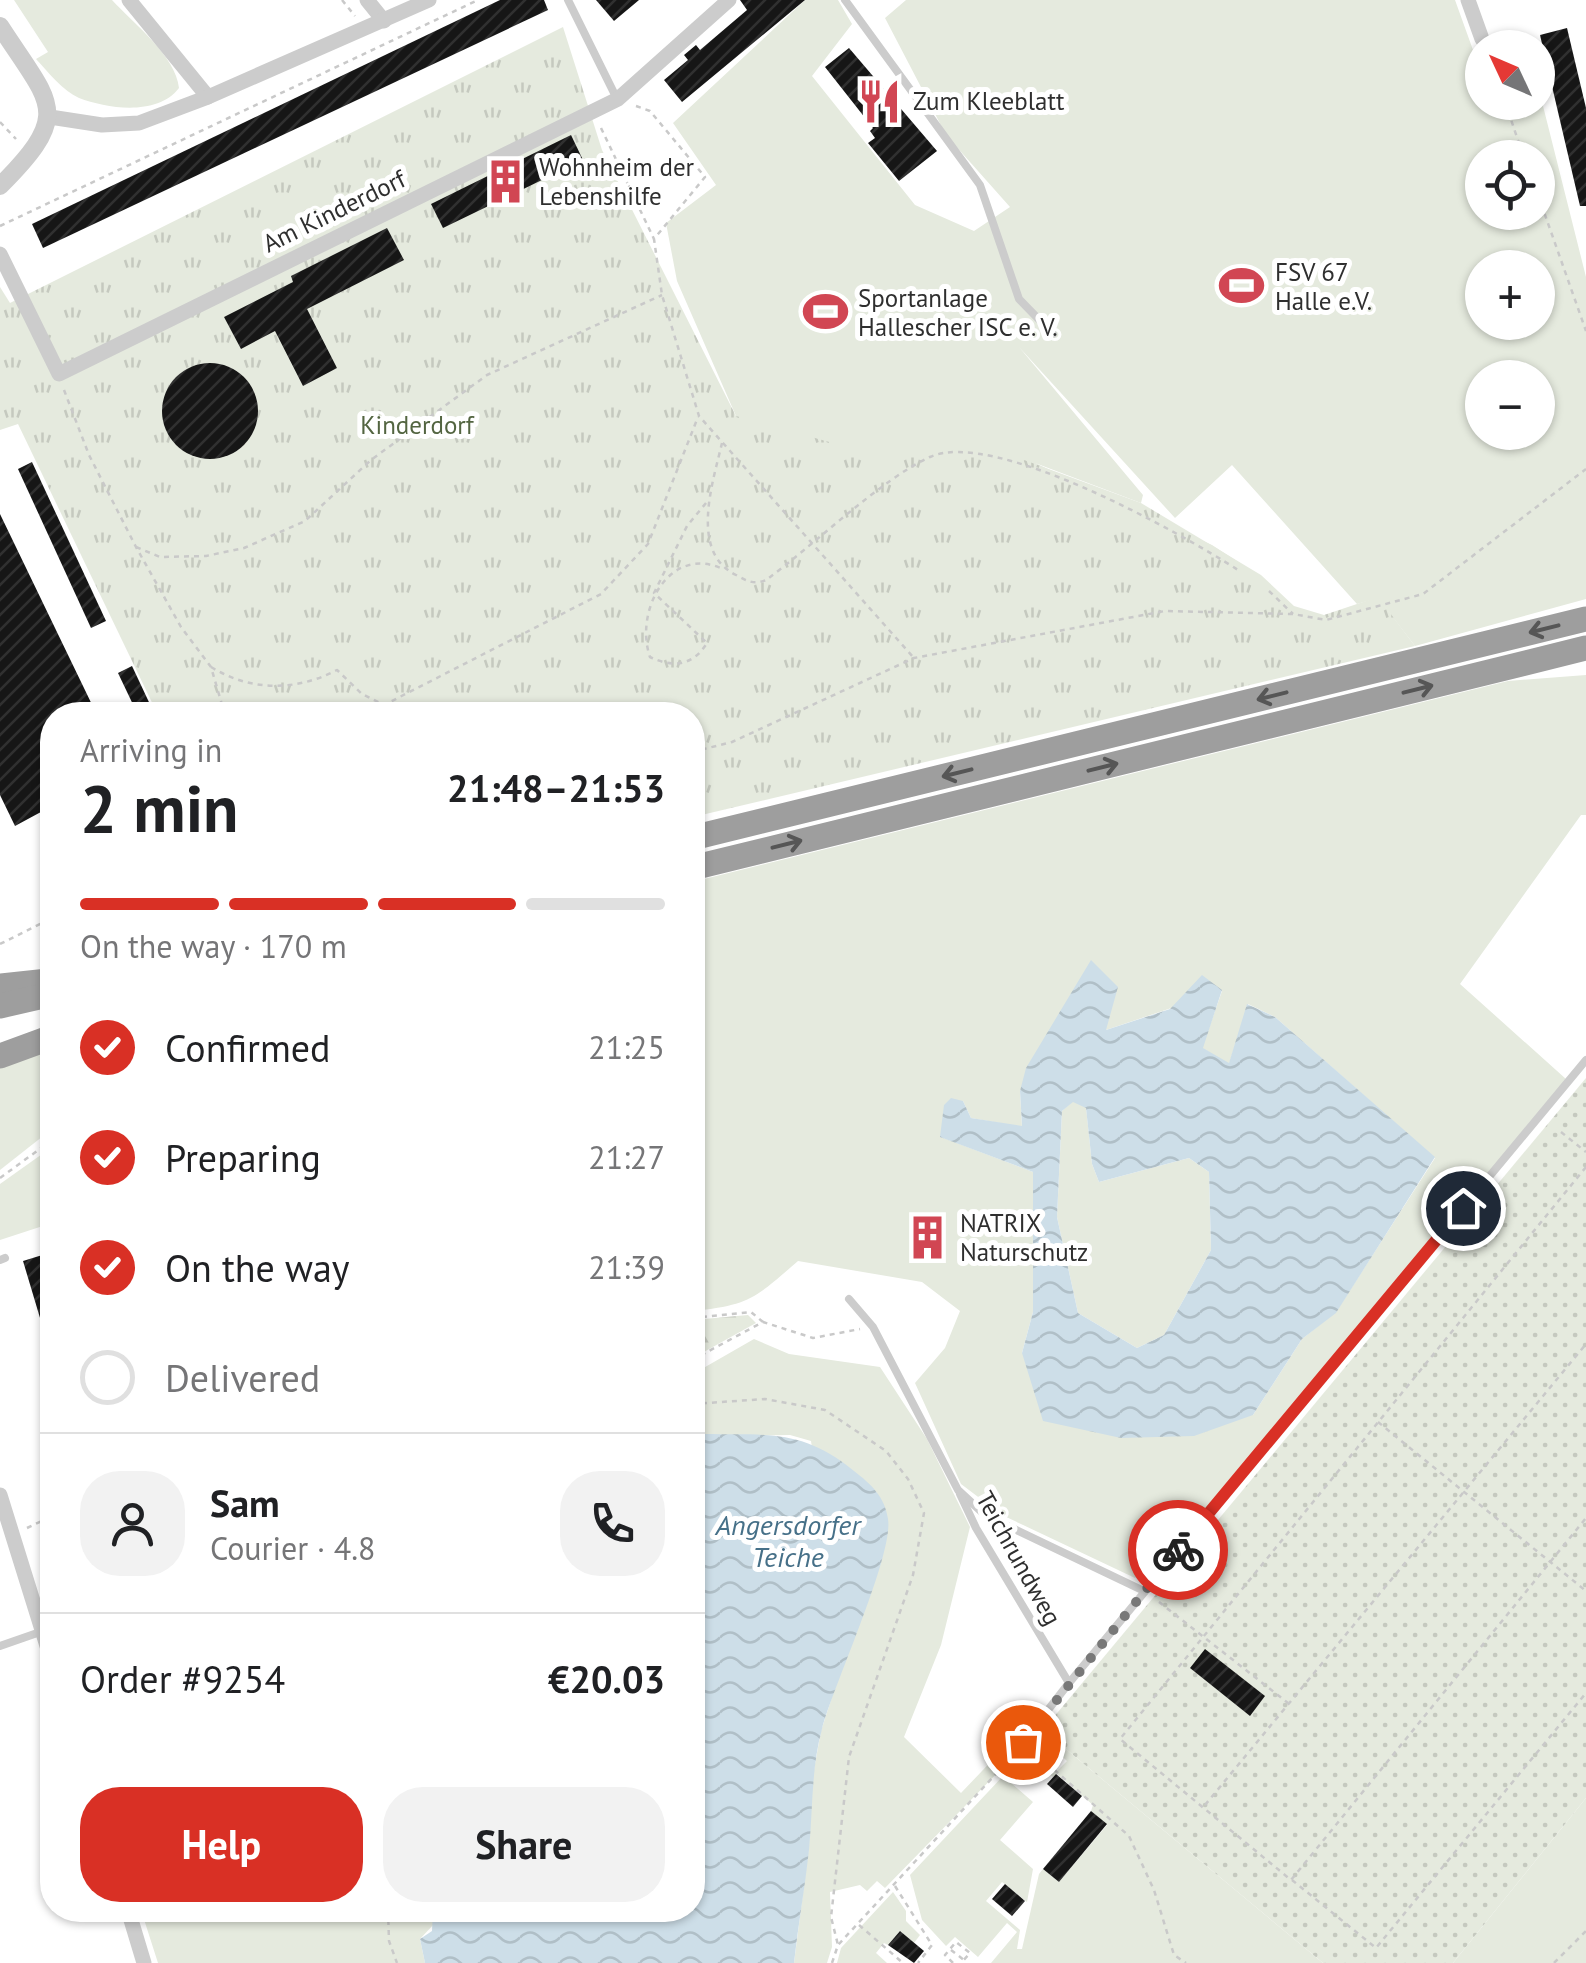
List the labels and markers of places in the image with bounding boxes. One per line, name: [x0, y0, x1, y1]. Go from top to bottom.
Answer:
restaurant icon: Zum Kleeblatt: [856, 77, 904, 125]
place label: Zum Kleeblatt: [913, 85, 1065, 117]
place label: Wohnheim der Lebenshilfe: [539, 151, 695, 212]
building icon: Wohnheim der Lebenshilfe: [482, 157, 530, 205]
place label: FSV 67 Halle e.V.: [1275, 256, 1372, 317]
sports icon: FSV 67 Halle e.V.: [1218, 262, 1266, 310]
place label: Sportanlage Hallescher ISC e. V.: [858, 282, 1058, 343]
sports icon: Sportanlage Hallescher ISC e. V.: [801, 288, 849, 336]
pin: [1421, 1166, 1506, 1251]
place label: NATRIX Naturschutz: [960, 1207, 1088, 1268]
building icon: NATRIX Naturschutz: [903, 1213, 951, 1261]
pin: [981, 1700, 1066, 1785]

